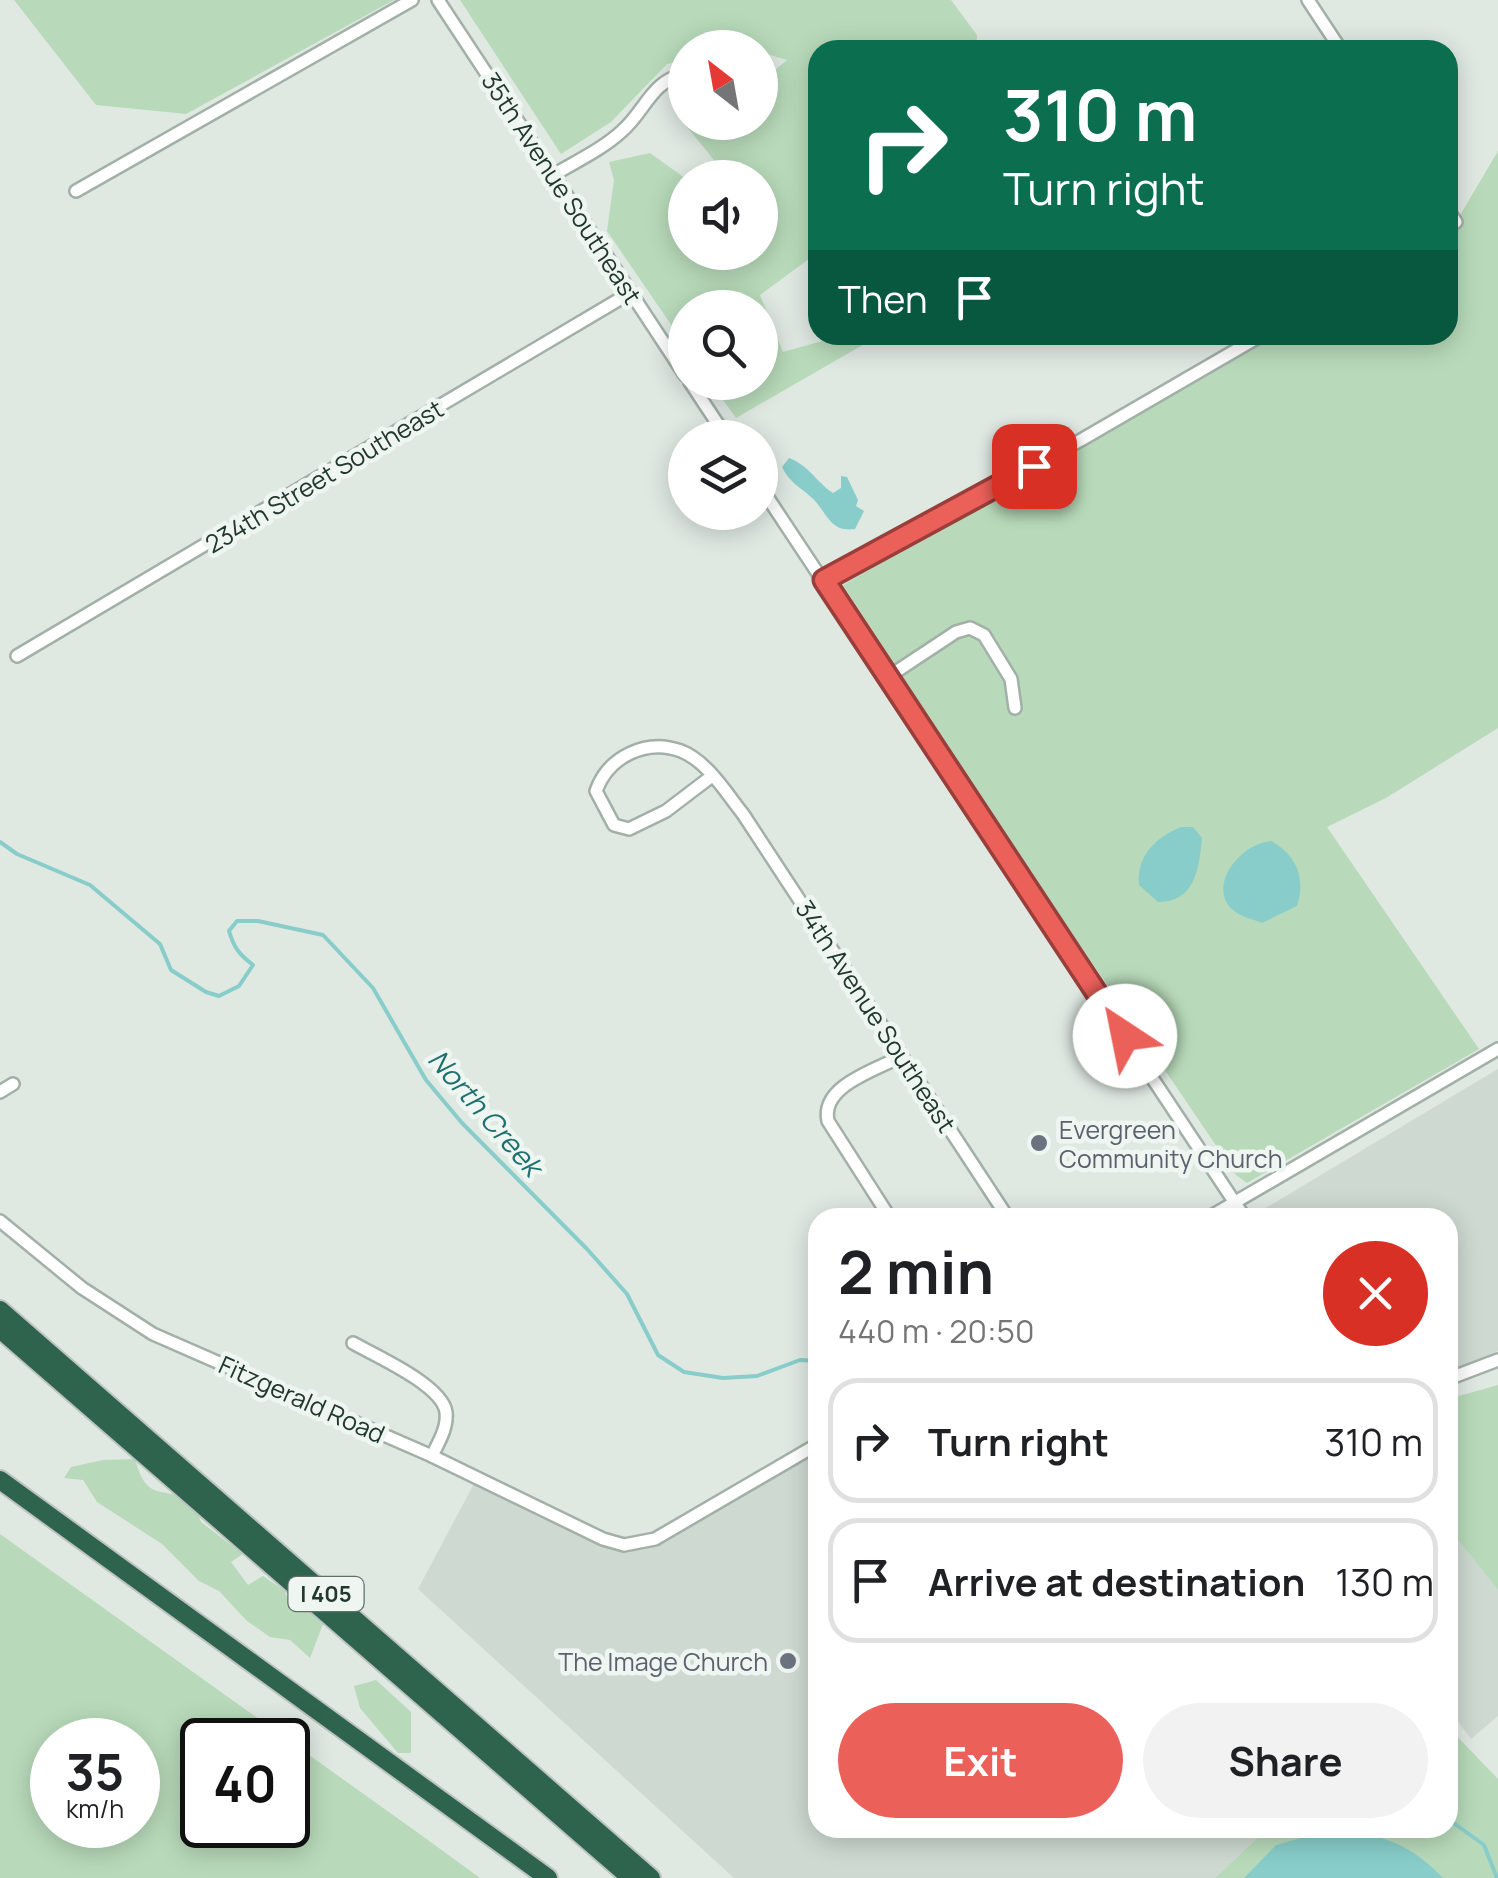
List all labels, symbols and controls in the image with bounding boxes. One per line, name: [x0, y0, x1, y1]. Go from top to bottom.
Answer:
north arrow: [668, 30, 778, 140]
map controls: [668, 30, 778, 530]
street label: 35th Avenue Southeast: [474, 65, 650, 311]
text: 310 m: [1003, 66, 1197, 162]
icon: right: [838, 80, 968, 210]
text: Turn right: [1003, 157, 1204, 219]
button: sound: [668, 160, 778, 270]
icon: arrive: [947, 270, 1002, 325]
text: Then: [838, 272, 927, 324]
button: search: [668, 290, 778, 400]
street label: 234th Street Southeast: [198, 391, 450, 561]
button: layers: [668, 420, 778, 530]
pin: [992, 424, 1077, 509]
icon: arrive: [1007, 439, 1062, 494]
street label: 34th Avenue Southeast: [788, 893, 964, 1139]
position arrow: [1073, 984, 1177, 1088]
water label: North Creek: [421, 1041, 554, 1186]
place label: Evergreen Community Church: [1059, 1112, 1282, 1176]
marker: Evergreen Community Church: [1028, 1132, 1050, 1154]
text: 2 min: [838, 1230, 994, 1312]
button: close: [1323, 1241, 1428, 1346]
text: 440 m · 20:50: [838, 1309, 1034, 1353]
street label: Fitzgerald Road: [213, 1347, 391, 1451]
icon: right: [843, 1413, 898, 1468]
text: Turn right: [928, 1415, 1109, 1467]
text: 310 m: [1324, 1415, 1423, 1467]
icon: arrive: [843, 1553, 898, 1608]
text: Arrive at destination: [928, 1555, 1305, 1607]
text: 130 m: [1335, 1555, 1434, 1607]
road number: I 405: [288, 1577, 364, 1611]
place label: The Image Church: [558, 1644, 768, 1679]
marker: The Image Church: [777, 1650, 799, 1672]
button: Exit: [838, 1703, 1123, 1818]
button: Share: [1143, 1703, 1428, 1818]
speed limit sign: 40: [180, 1718, 310, 1848]
text: 35: [66, 1737, 124, 1805]
text: km/h: [66, 1791, 124, 1826]

